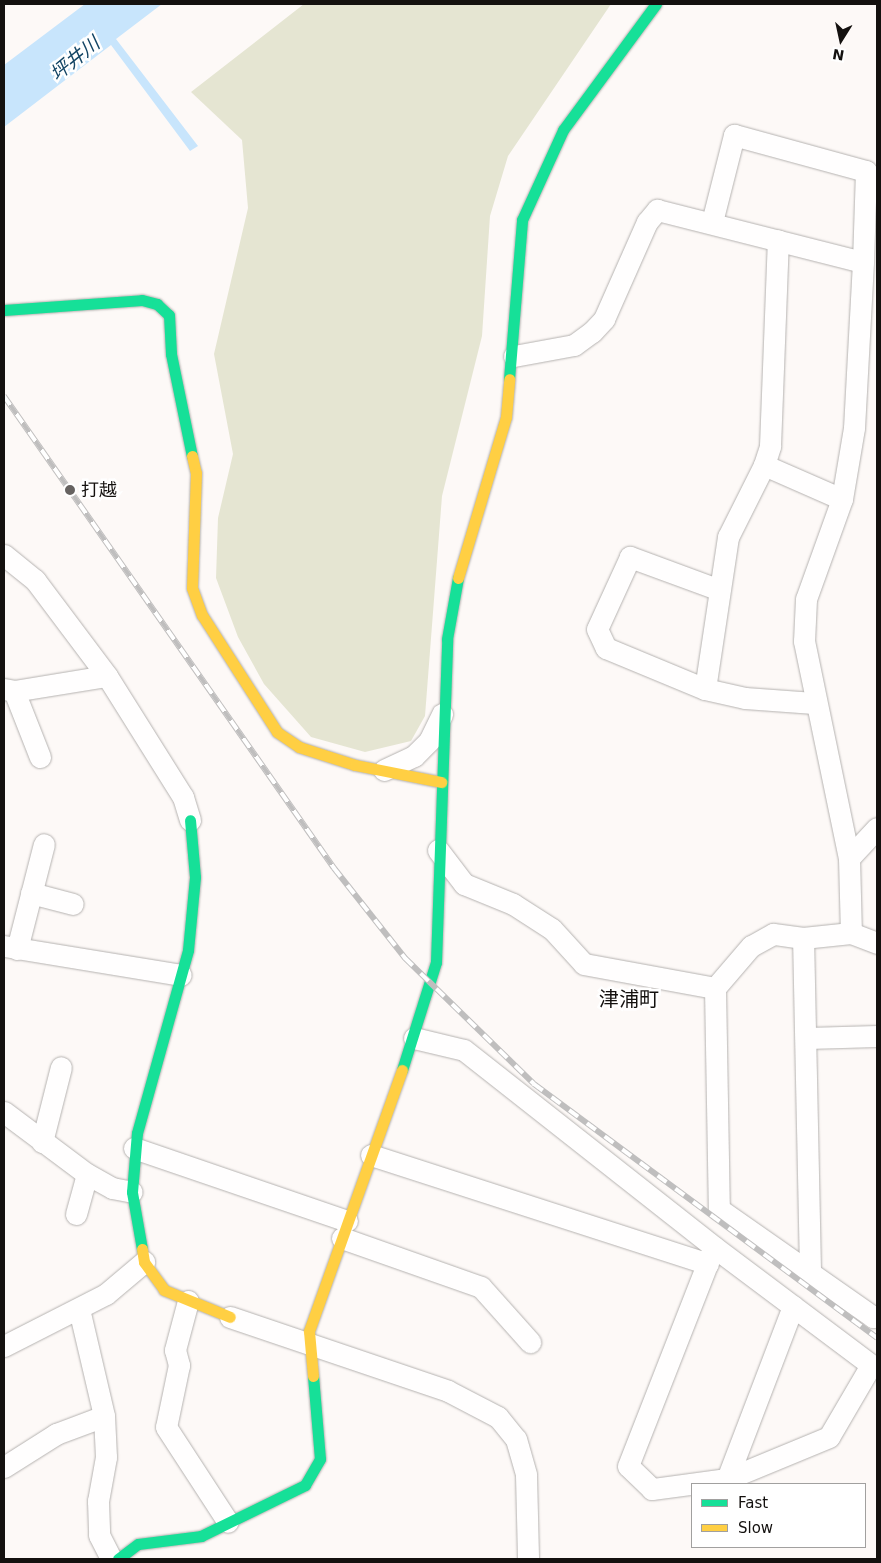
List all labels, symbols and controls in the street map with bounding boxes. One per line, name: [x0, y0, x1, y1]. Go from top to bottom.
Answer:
north arrow: [816, 15, 866, 65]
water label: 坪井川: [46, 32, 104, 86]
text: N: [831, 46, 846, 64]
place label: 打越: [81, 479, 117, 501]
marker: 打越: [63, 483, 77, 497]
district label: 津浦町: [599, 987, 659, 1011]
legend: [691, 1483, 866, 1548]
text: Fast: [738, 1494, 768, 1512]
text: Slow: [738, 1519, 773, 1537]

